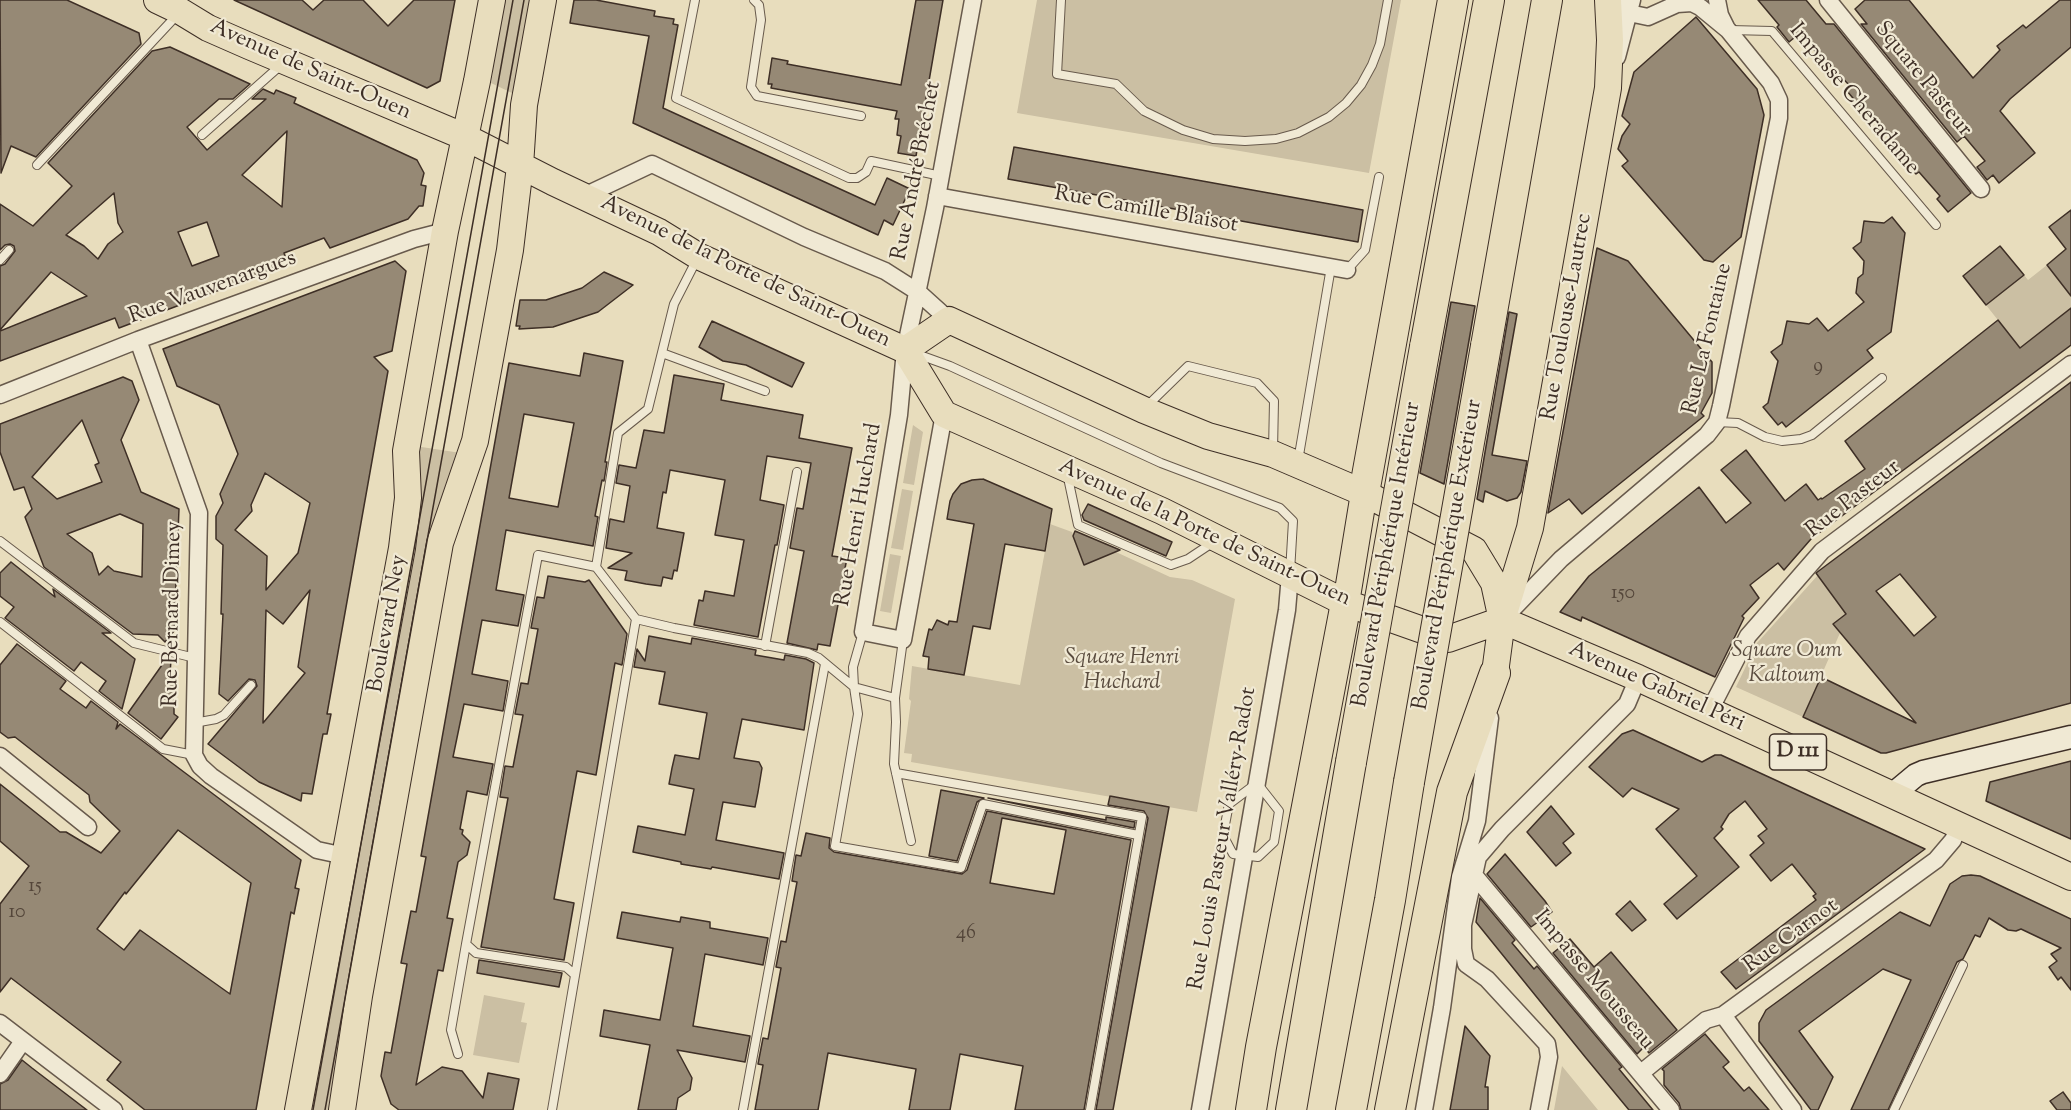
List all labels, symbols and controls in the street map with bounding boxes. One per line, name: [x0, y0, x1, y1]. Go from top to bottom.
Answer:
street label: Avenue de Saint-Ouen: [205, 15, 415, 127]
street label: Square Pasteur: [1868, 17, 1976, 143]
street label: Impasse Cheradame: [1782, 19, 1924, 181]
street label: Rue André Bréchet: [888, 79, 948, 263]
street label: Rue Camille Blaisot: [1052, 182, 1240, 240]
street label: Avenue de la Porte de Saint-Ouen: [596, 191, 894, 355]
street label: Rue Toulouse-Lautrec: [1537, 211, 1599, 423]
street label: Rue Vauvenargues: [126, 246, 300, 332]
street label: Rue La Fontaine: [1679, 261, 1739, 417]
house number: 9: [1813, 356, 1823, 380]
street label: Boulevard Périphérique Extérieur: [1409, 398, 1489, 712]
street label: Boulevard Périphérique Intérieur: [1348, 400, 1428, 710]
street label: Rue Henri Huchard: [831, 421, 889, 609]
street label: Avenue de la Porte de Saint-Ouen: [1054, 454, 1354, 614]
street label: Rue Pasteur: [1802, 455, 1906, 545]
street label: Rue Bernard Dimey: [159, 521, 189, 707]
street label: Boulevard Ney: [364, 553, 414, 695]
house number: 150: [1611, 583, 1635, 607]
street label: Avenue Gabriel Péri: [1564, 637, 1748, 739]
park label: Square Oum Kaltoum: [1732, 639, 1842, 690]
park label: Square Henri Huchard: [1065, 646, 1179, 698]
street label: Rue Louis Pasteur Valléry-Radot: [1184, 686, 1264, 992]
road number: D 111: [1770, 734, 1826, 770]
house number: 15: [28, 876, 42, 900]
street label: Rue Carnot: [1740, 894, 1844, 980]
house number: 10: [8, 902, 26, 926]
street label: Impasse Mousseau: [1527, 906, 1659, 1056]
house number: 46: [956, 923, 976, 947]

